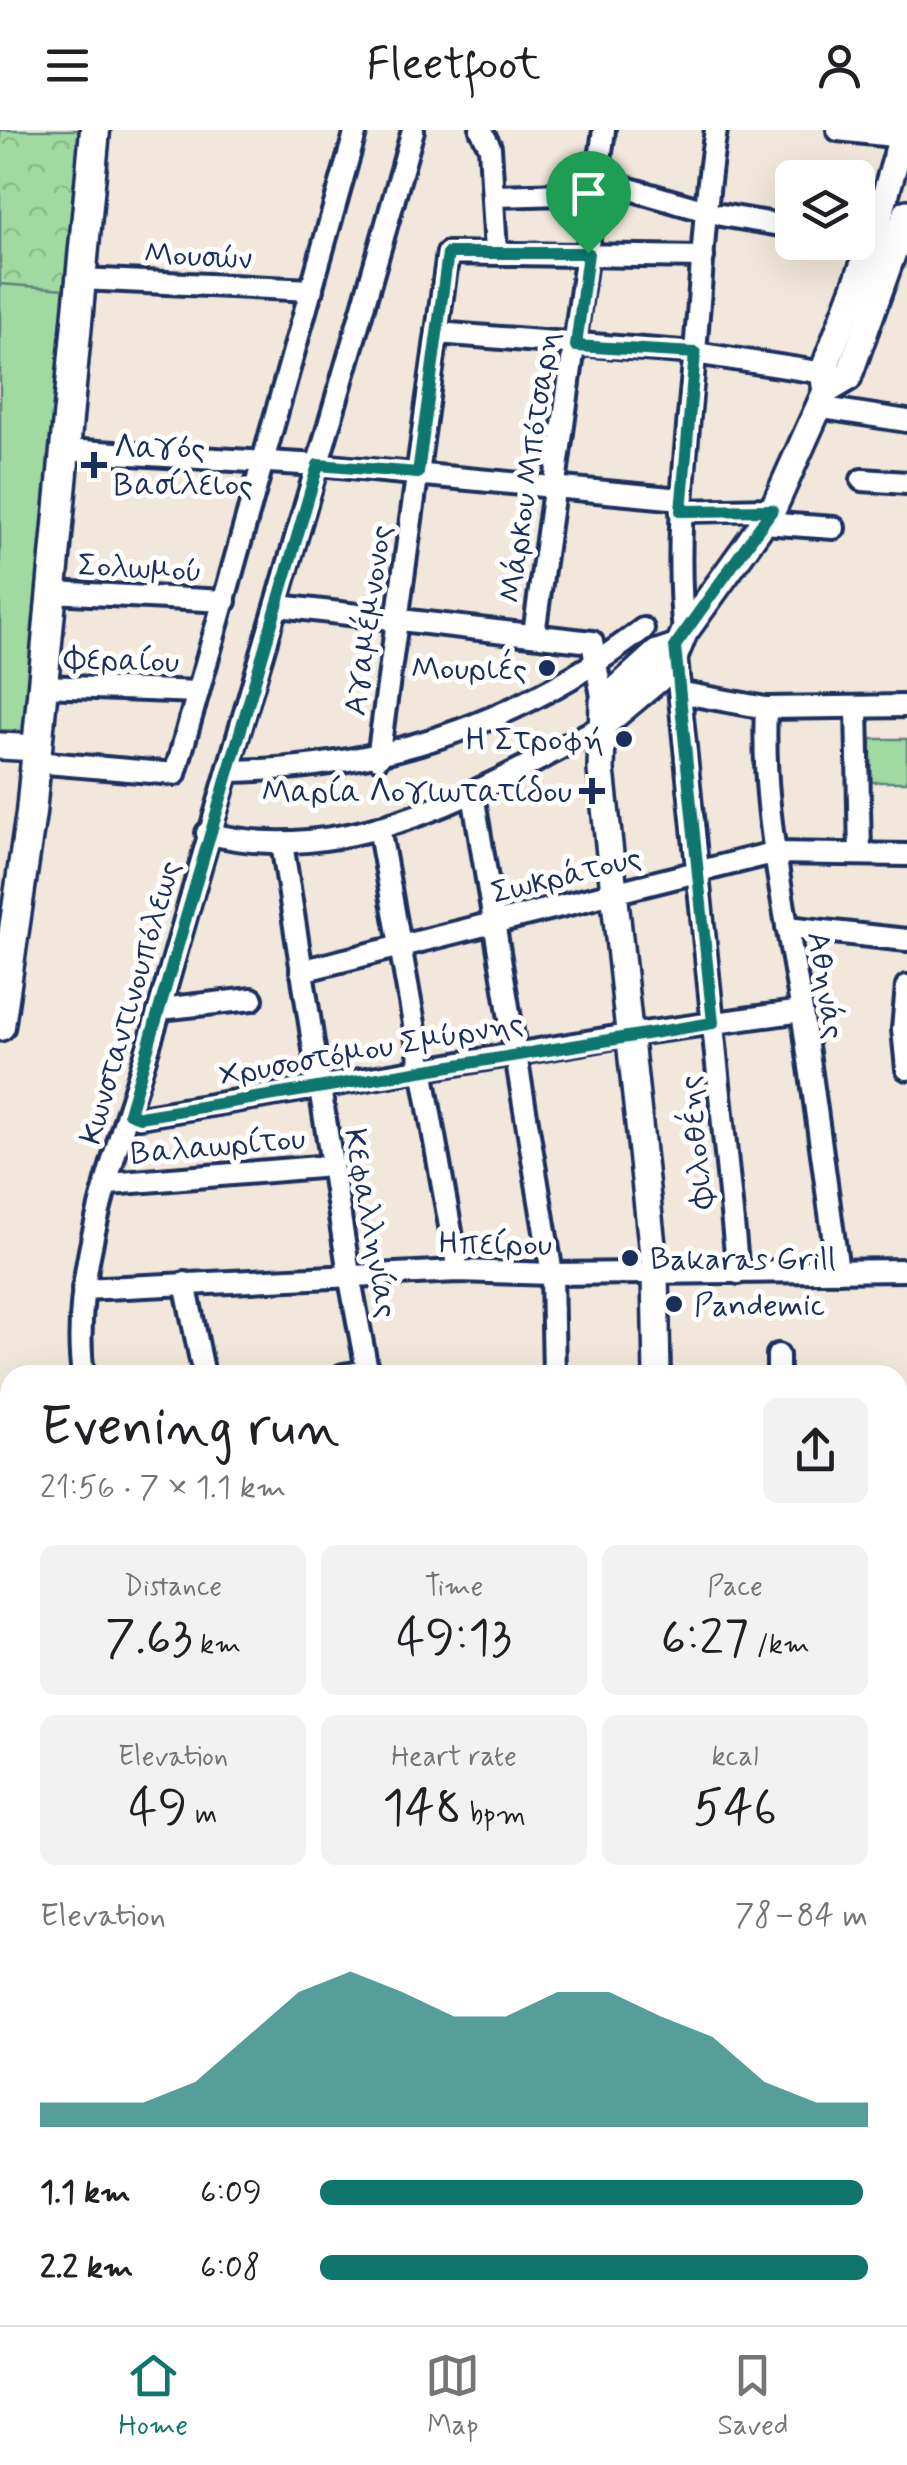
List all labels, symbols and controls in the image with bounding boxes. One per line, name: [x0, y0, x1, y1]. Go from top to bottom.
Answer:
text: Fleetfoot: [366, 36, 541, 95]
icon: menu: [40, 38, 95, 93]
icon: person: [812, 38, 867, 93]
pin: [546, 151, 631, 254]
map controls: [775, 160, 875, 260]
button: layers: [775, 160, 875, 260]
icon: arrive: [561, 166, 616, 221]
street label: Μουσών: [143, 233, 253, 281]
street label: Μάρκου Μπότσαρη: [490, 329, 570, 606]
place label: Λαγός Βασίλειος: [114, 428, 253, 507]
marker: Λαγός Βασίλειος: [83, 454, 105, 476]
street label: Αγαμέμνονος: [334, 522, 403, 718]
street label: Σολωμού: [77, 545, 203, 593]
street label: Φεραίου: [63, 638, 180, 684]
place label: Μουριές: [411, 648, 527, 691]
marker: Μουριές: [536, 657, 558, 679]
place label: Η Στροφή: [465, 720, 604, 762]
marker: Η Στροφή: [613, 728, 635, 750]
place label: Μαρία Λογιωτατίδου: [261, 772, 572, 814]
marker: Μαρία Λογιωτατίδου: [581, 780, 603, 802]
street label: Σωκράτους: [487, 837, 646, 915]
street label: Κωνσταντινουπόλεως: [70, 856, 192, 1149]
street label: Αθηνάς: [796, 928, 854, 1042]
street label: Χρυσοστόμου Σμύρνης: [216, 1003, 527, 1097]
street label: Φιλοθέης: [668, 1073, 725, 1211]
street label: Βαλαωρίτου: [129, 1118, 307, 1176]
street label: Κεφαλληνίας: [333, 1125, 407, 1321]
street label: Ηπείρου: [437, 1223, 553, 1267]
place label: Bakaras Grill: [650, 1239, 836, 1281]
marker: Bakaras Grill: [619, 1247, 641, 1269]
place label: Pandemic: [694, 1285, 825, 1327]
marker: Pandemic: [663, 1293, 685, 1315]
text: Evening run: [40, 1393, 340, 1465]
button: share: [763, 1398, 868, 1503]
text: 21:56 · 7 × 1.1 km: [40, 1467, 286, 1509]
text: Distance: [124, 1569, 222, 1606]
text: Time: [425, 1569, 483, 1606]
text: Pace: [707, 1569, 763, 1606]
text: 7.63: [105, 1606, 193, 1672]
text: 49:13: [396, 1606, 512, 1672]
text: 6:27: [660, 1606, 749, 1672]
text: km: [193, 1627, 241, 1664]
text: /km: [749, 1627, 810, 1664]
text: Elevation: [118, 1739, 228, 1776]
text: Heart rate: [391, 1739, 517, 1776]
text: kcal: [711, 1739, 759, 1776]
text: 49: [129, 1776, 188, 1842]
text: 148: [382, 1776, 462, 1842]
text: 546: [693, 1776, 777, 1842]
text: m: [188, 1797, 217, 1834]
text: bpm: [462, 1797, 526, 1834]
text: Elevation: [40, 1895, 166, 1937]
text: 78–84 m: [735, 1895, 868, 1937]
text: 1.1 km: [40, 2172, 131, 2214]
text: 6:09: [200, 2172, 262, 2214]
text: 2.2 km: [40, 2247, 133, 2289]
text: 6:08: [200, 2247, 260, 2289]
tab: Home: [119, 2348, 188, 2445]
tab: Map: [425, 2348, 480, 2445]
tab: Saved: [718, 2348, 788, 2445]

